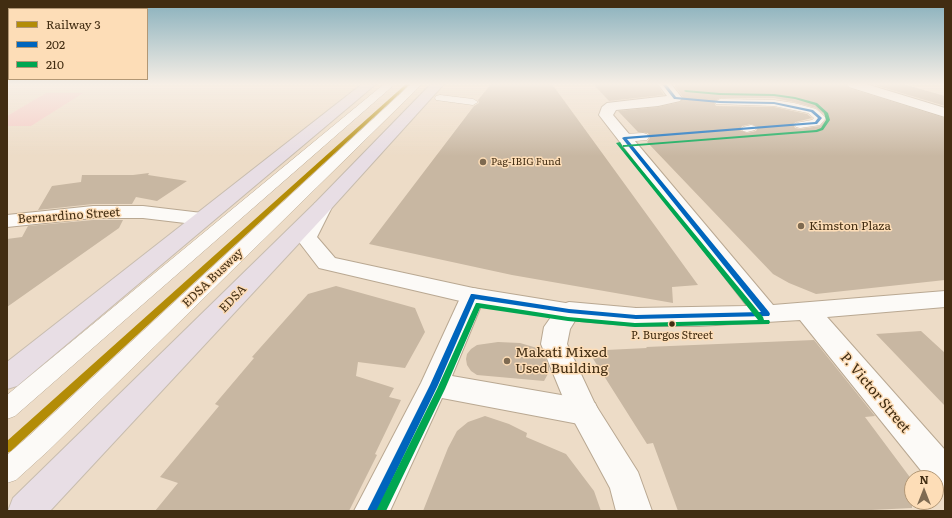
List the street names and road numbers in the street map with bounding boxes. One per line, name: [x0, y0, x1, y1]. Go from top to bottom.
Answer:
street label: Bernardino Street: [17, 205, 121, 227]
street label: EDSA Busway: [180, 245, 246, 311]
street label: EDSA: [217, 282, 249, 316]
street label: P. Victor Street: [836, 349, 914, 437]

